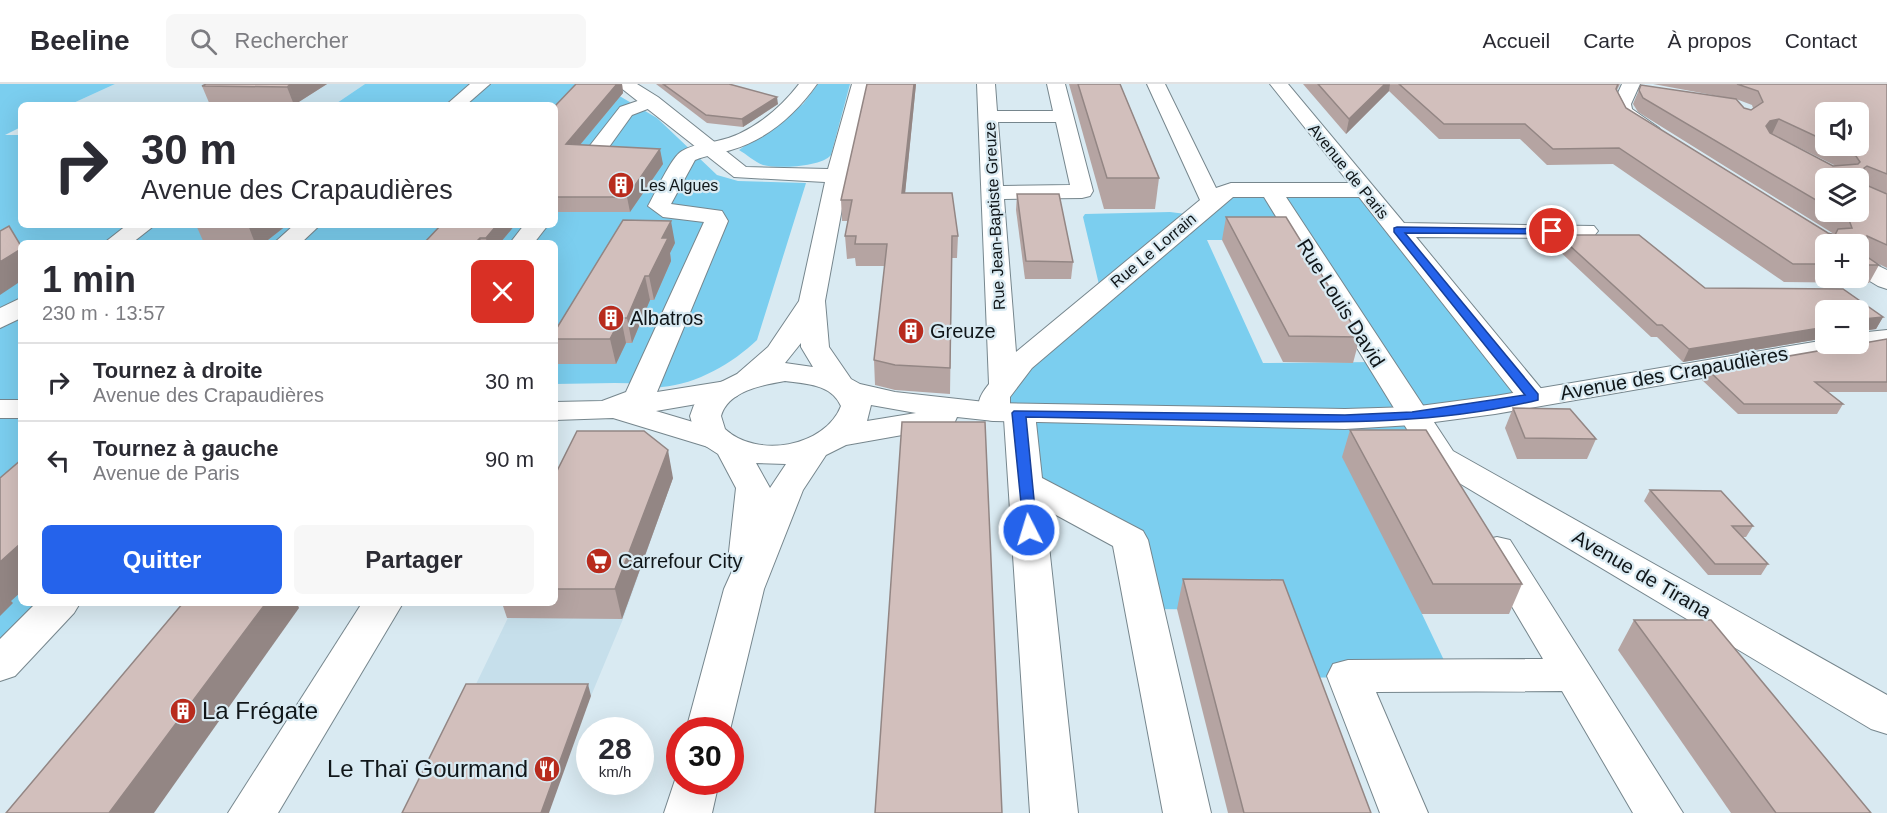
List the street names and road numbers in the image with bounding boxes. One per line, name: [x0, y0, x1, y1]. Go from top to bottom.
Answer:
street label: Avenue de Paris: [1305, 120, 1392, 222]
street label: Rue Jean-Baptiste Greuze: [981, 121, 1008, 311]
street label: Rue Le Lorrain: [1107, 210, 1199, 291]
street label: Rue Louis David: [1293, 235, 1389, 371]
street label: Avenue des Crapaudières: [1558, 342, 1790, 404]
street label: Avenue de Tirana: [1569, 525, 1716, 623]

